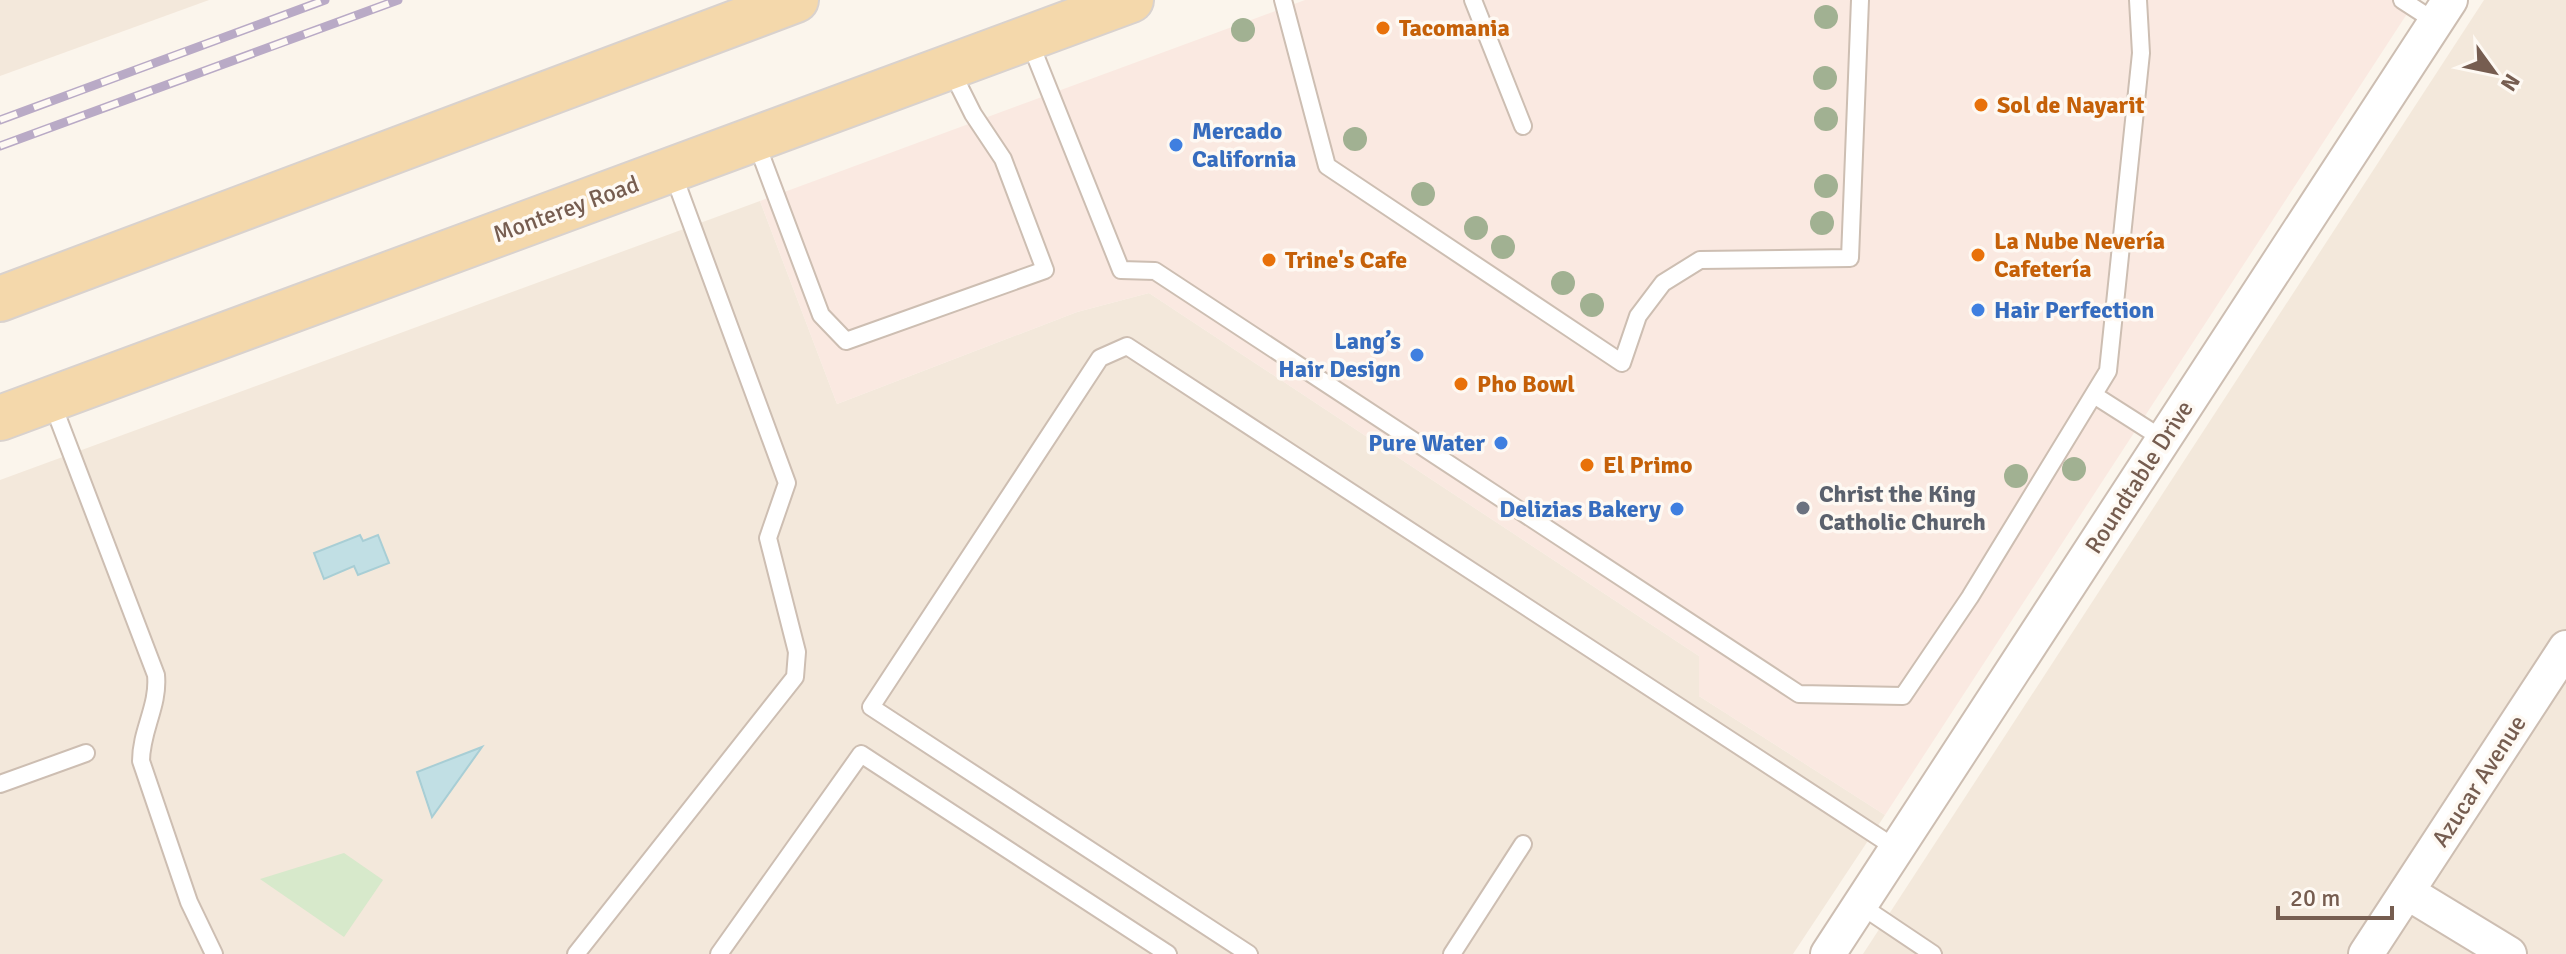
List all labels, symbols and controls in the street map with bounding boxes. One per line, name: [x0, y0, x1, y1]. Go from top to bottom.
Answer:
place label: Tacomania: [1399, 13, 1510, 43]
marker: Tacomania: [1374, 19, 1392, 37]
north arrow: [2454, 32, 2534, 112]
text: N: [2495, 69, 2526, 96]
place label: Sol de Nayarit: [1997, 90, 2144, 120]
marker: Sol de Nayarit: [1972, 96, 1990, 114]
place label: Mercado California: [1192, 116, 1296, 174]
marker: Mercado California: [1167, 136, 1185, 154]
street label: Monterey Road: [489, 169, 643, 249]
place label: La Nube Nevería Cafetería: [1994, 226, 2165, 284]
place label: Trine's Cafe: [1285, 245, 1407, 275]
marker: La Nube Nevería Cafetería: [1969, 246, 1987, 264]
marker: Trine's Cafe: [1260, 251, 1278, 269]
place label: Hair Perfection: [1994, 295, 2155, 325]
marker: Hair Perfection: [1969, 301, 1987, 319]
place label: Lang’s Hair Design: [1278, 326, 1401, 384]
marker: Lang’s Hair Design: [1408, 346, 1426, 364]
place label: Pho Bowl: [1477, 369, 1575, 399]
marker: Pho Bowl: [1452, 375, 1470, 393]
street label: Roundtable Drive: [2078, 395, 2200, 559]
place label: Pure Water: [1368, 428, 1485, 458]
marker: Pure Water: [1492, 434, 1510, 452]
place label: El Primo: [1603, 450, 1692, 480]
marker: El Primo: [1578, 456, 1596, 474]
place label: Christ the King Catholic Church: [1819, 479, 1986, 537]
place label: Delizias Bakery: [1499, 494, 1661, 524]
marker: Christ the King Catholic Church: [1794, 499, 1812, 517]
marker: Delizias Bakery: [1668, 500, 1686, 518]
street label: Azucar Avenue: [2425, 709, 2533, 853]
scale bar: [2278, 870, 2392, 920]
text: 20 m: [2290, 883, 2340, 913]

